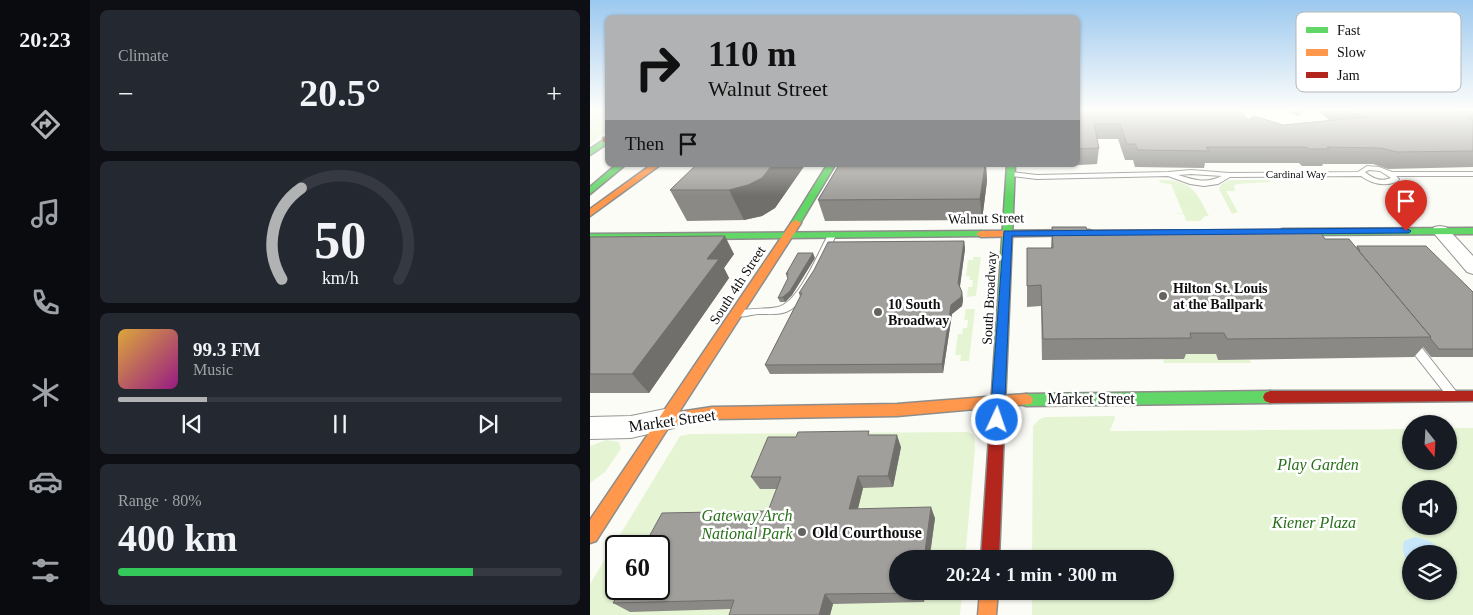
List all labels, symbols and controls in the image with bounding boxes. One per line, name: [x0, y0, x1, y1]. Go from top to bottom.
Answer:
legend: [1296, 12, 1461, 92]
text: Fast: [1337, 23, 1360, 38]
text: 20:23: [19, 27, 71, 52]
icon: right: [625, 35, 690, 100]
text: 110 m: [708, 35, 796, 74]
text: Slow: [1337, 45, 1367, 60]
text: Climate: [118, 47, 169, 64]
text: Jam: [1337, 68, 1360, 83]
text: 20.5°: [299, 72, 381, 114]
text: Walnut Street: [708, 76, 828, 101]
text: −: [118, 78, 134, 109]
text: +: [546, 78, 562, 109]
icon: directions: [28, 107, 63, 142]
icon: arrive: [674, 130, 702, 158]
text: Then: [625, 133, 664, 154]
street label: Cardinal Way: [1266, 168, 1327, 180]
pin: [1385, 180, 1427, 231]
icon: arrive: [1392, 187, 1420, 215]
icon: music: [28, 196, 63, 231]
street label: Walnut Street: [948, 210, 1024, 227]
text: 50: [314, 212, 366, 269]
street label: South 4th Street: [707, 243, 768, 327]
street label: South Broadway: [980, 251, 999, 345]
text: km/h: [322, 268, 358, 288]
place label: Hilton St. Louis at the Ballpark: [1173, 281, 1268, 312]
icon: phone: [28, 285, 63, 320]
marker: Hilton St. Louis at the Ballpark: [1157, 290, 1169, 302]
place label: 10 South Broadway: [888, 297, 949, 328]
marker: 10 South Broadway: [872, 306, 884, 318]
text: 99.3 FM: [193, 339, 261, 360]
text: Music: [193, 361, 233, 378]
icon: climate: [28, 375, 63, 410]
street label: Market Street: [1047, 390, 1135, 407]
position arrow: [970, 393, 1022, 445]
street label: Market Street: [628, 406, 717, 435]
icon: previous: [178, 410, 206, 438]
icon: pause: [326, 410, 354, 438]
icon: next: [474, 410, 502, 438]
north arrow: [1402, 415, 1458, 470]
map controls: [1402, 415, 1457, 600]
park label: Play Garden: [1276, 456, 1359, 474]
icon: car: [28, 464, 63, 499]
button: sound: [1402, 480, 1457, 535]
text: Range · 80%: [118, 492, 202, 509]
park label: Gateway Arch National Park: [700, 507, 793, 542]
park label: Kiener Plaza: [1271, 514, 1356, 531]
text: 400 km: [118, 517, 237, 559]
place label: Old Courthouse: [812, 524, 922, 541]
marker: Old Courthouse: [796, 526, 808, 538]
speed limit sign: 60: [605, 535, 670, 600]
button: layers: [1402, 545, 1457, 600]
icon: filters: [28, 553, 63, 588]
text: 20:24 · 1 min · 300 m: [946, 564, 1117, 585]

